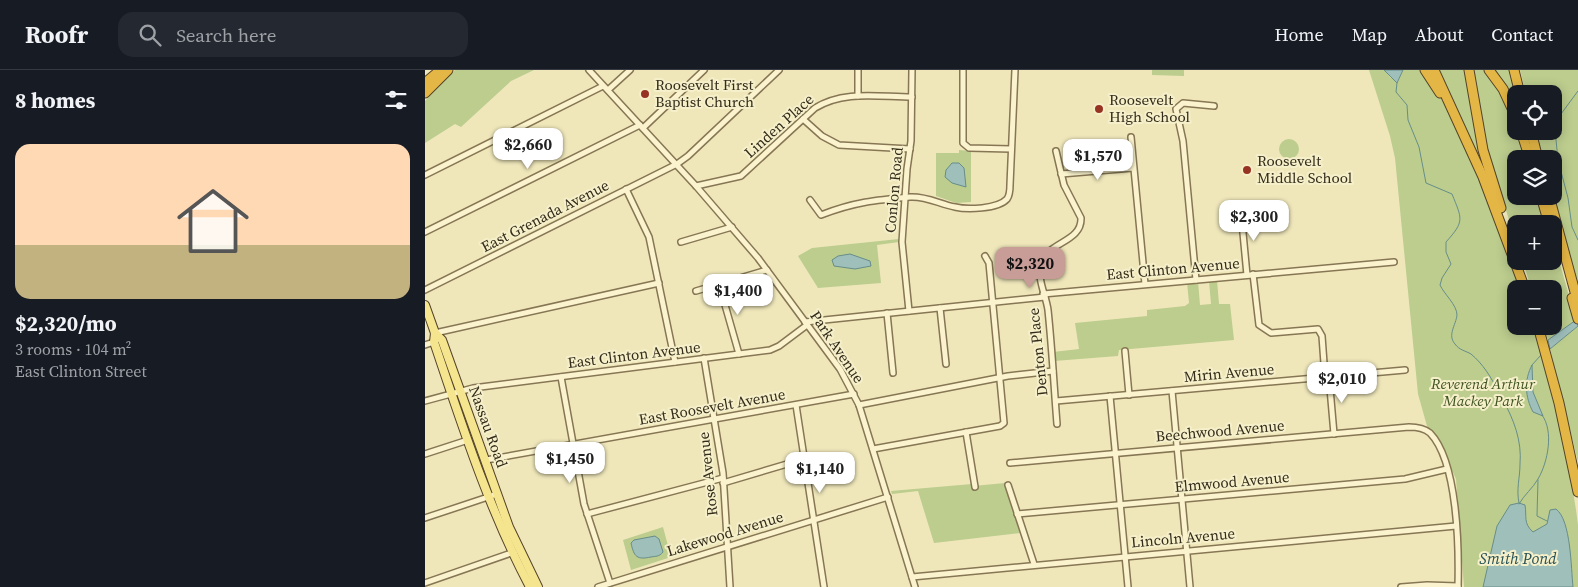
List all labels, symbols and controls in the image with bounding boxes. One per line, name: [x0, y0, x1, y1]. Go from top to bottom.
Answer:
search box: [118, 12, 468, 57]
text: Roofr: [25, 18, 88, 51]
icon: search: [136, 21, 164, 49]
text: Search here: [176, 22, 276, 48]
text: Home: [1275, 22, 1324, 47]
text: Map: [1352, 22, 1387, 47]
text: About: [1415, 22, 1463, 47]
text: Contact: [1491, 22, 1553, 47]
place label: Roosevelt First Baptist Church: [655, 74, 754, 112]
map controls: [1507, 85, 1562, 335]
button: locate: [1507, 85, 1562, 140]
text: 8 homes: [15, 86, 95, 115]
icon: filters: [382, 86, 410, 114]
marker: Roosevelt First Baptist Church: [639, 88, 651, 100]
street label: Linden Place: [739, 88, 818, 163]
place label: Roosevelt High School: [1109, 89, 1191, 127]
marker: Roosevelt High School: [1093, 103, 1105, 115]
pin: $2,660: [487, 128, 569, 170]
text: $2,660: [504, 133, 552, 155]
pin: $1,570: [1057, 138, 1139, 181]
text: $1,570: [1074, 144, 1122, 166]
street label: Conlon Road: [879, 146, 908, 234]
place label: Roosevelt Middle School: [1257, 150, 1353, 188]
button: layers: [1507, 150, 1562, 205]
marker: Roosevelt Middle School: [1241, 164, 1253, 176]
street label: East Grenada Avenue: [477, 174, 613, 257]
icon: home: [168, 176, 258, 266]
pin: $2,300: [1213, 200, 1295, 242]
text: $2,300: [1230, 205, 1278, 227]
button: +: [1507, 215, 1562, 270]
pin: $2,320: [989, 246, 1071, 289]
text: $2,320: [1006, 252, 1054, 274]
street label: East Clinton Avenue: [1105, 252, 1241, 285]
pin: $1,400: [697, 274, 779, 316]
text: $1,400: [714, 279, 762, 301]
button: −: [1507, 280, 1562, 335]
street label: Park Avenue: [805, 306, 870, 387]
street label: Denton Place: [1022, 306, 1053, 397]
text: $2,320/mo: [15, 309, 117, 338]
street label: East Clinton Avenue: [566, 336, 702, 373]
text: 3 rooms · 104 m²: [15, 338, 131, 360]
street label: Mirin Avenue: [1183, 358, 1275, 387]
text: East Clinton Street: [15, 360, 147, 382]
pin: $2,010: [1301, 362, 1383, 404]
text: $2,010: [1318, 367, 1366, 389]
park label: Reverend Arthur Mackey Park: [1430, 373, 1536, 411]
street label: Nassau Road: [464, 383, 513, 471]
street label: East Roosevelt Avenue: [637, 383, 787, 430]
street label: Beechwood Avenue: [1155, 414, 1286, 447]
street label: Rose Avenue: [693, 430, 722, 517]
pin: $1,450: [529, 442, 611, 484]
text: $1,450: [546, 447, 594, 469]
pin: $1,140: [779, 452, 861, 494]
text: $1,140: [796, 457, 844, 479]
street label: Elmwood Avenue: [1174, 466, 1291, 497]
street label: Lakewood Avenue: [664, 506, 786, 561]
street label: Lincoln Avenue: [1130, 522, 1236, 553]
water label: Smith Pond: [1479, 547, 1557, 569]

